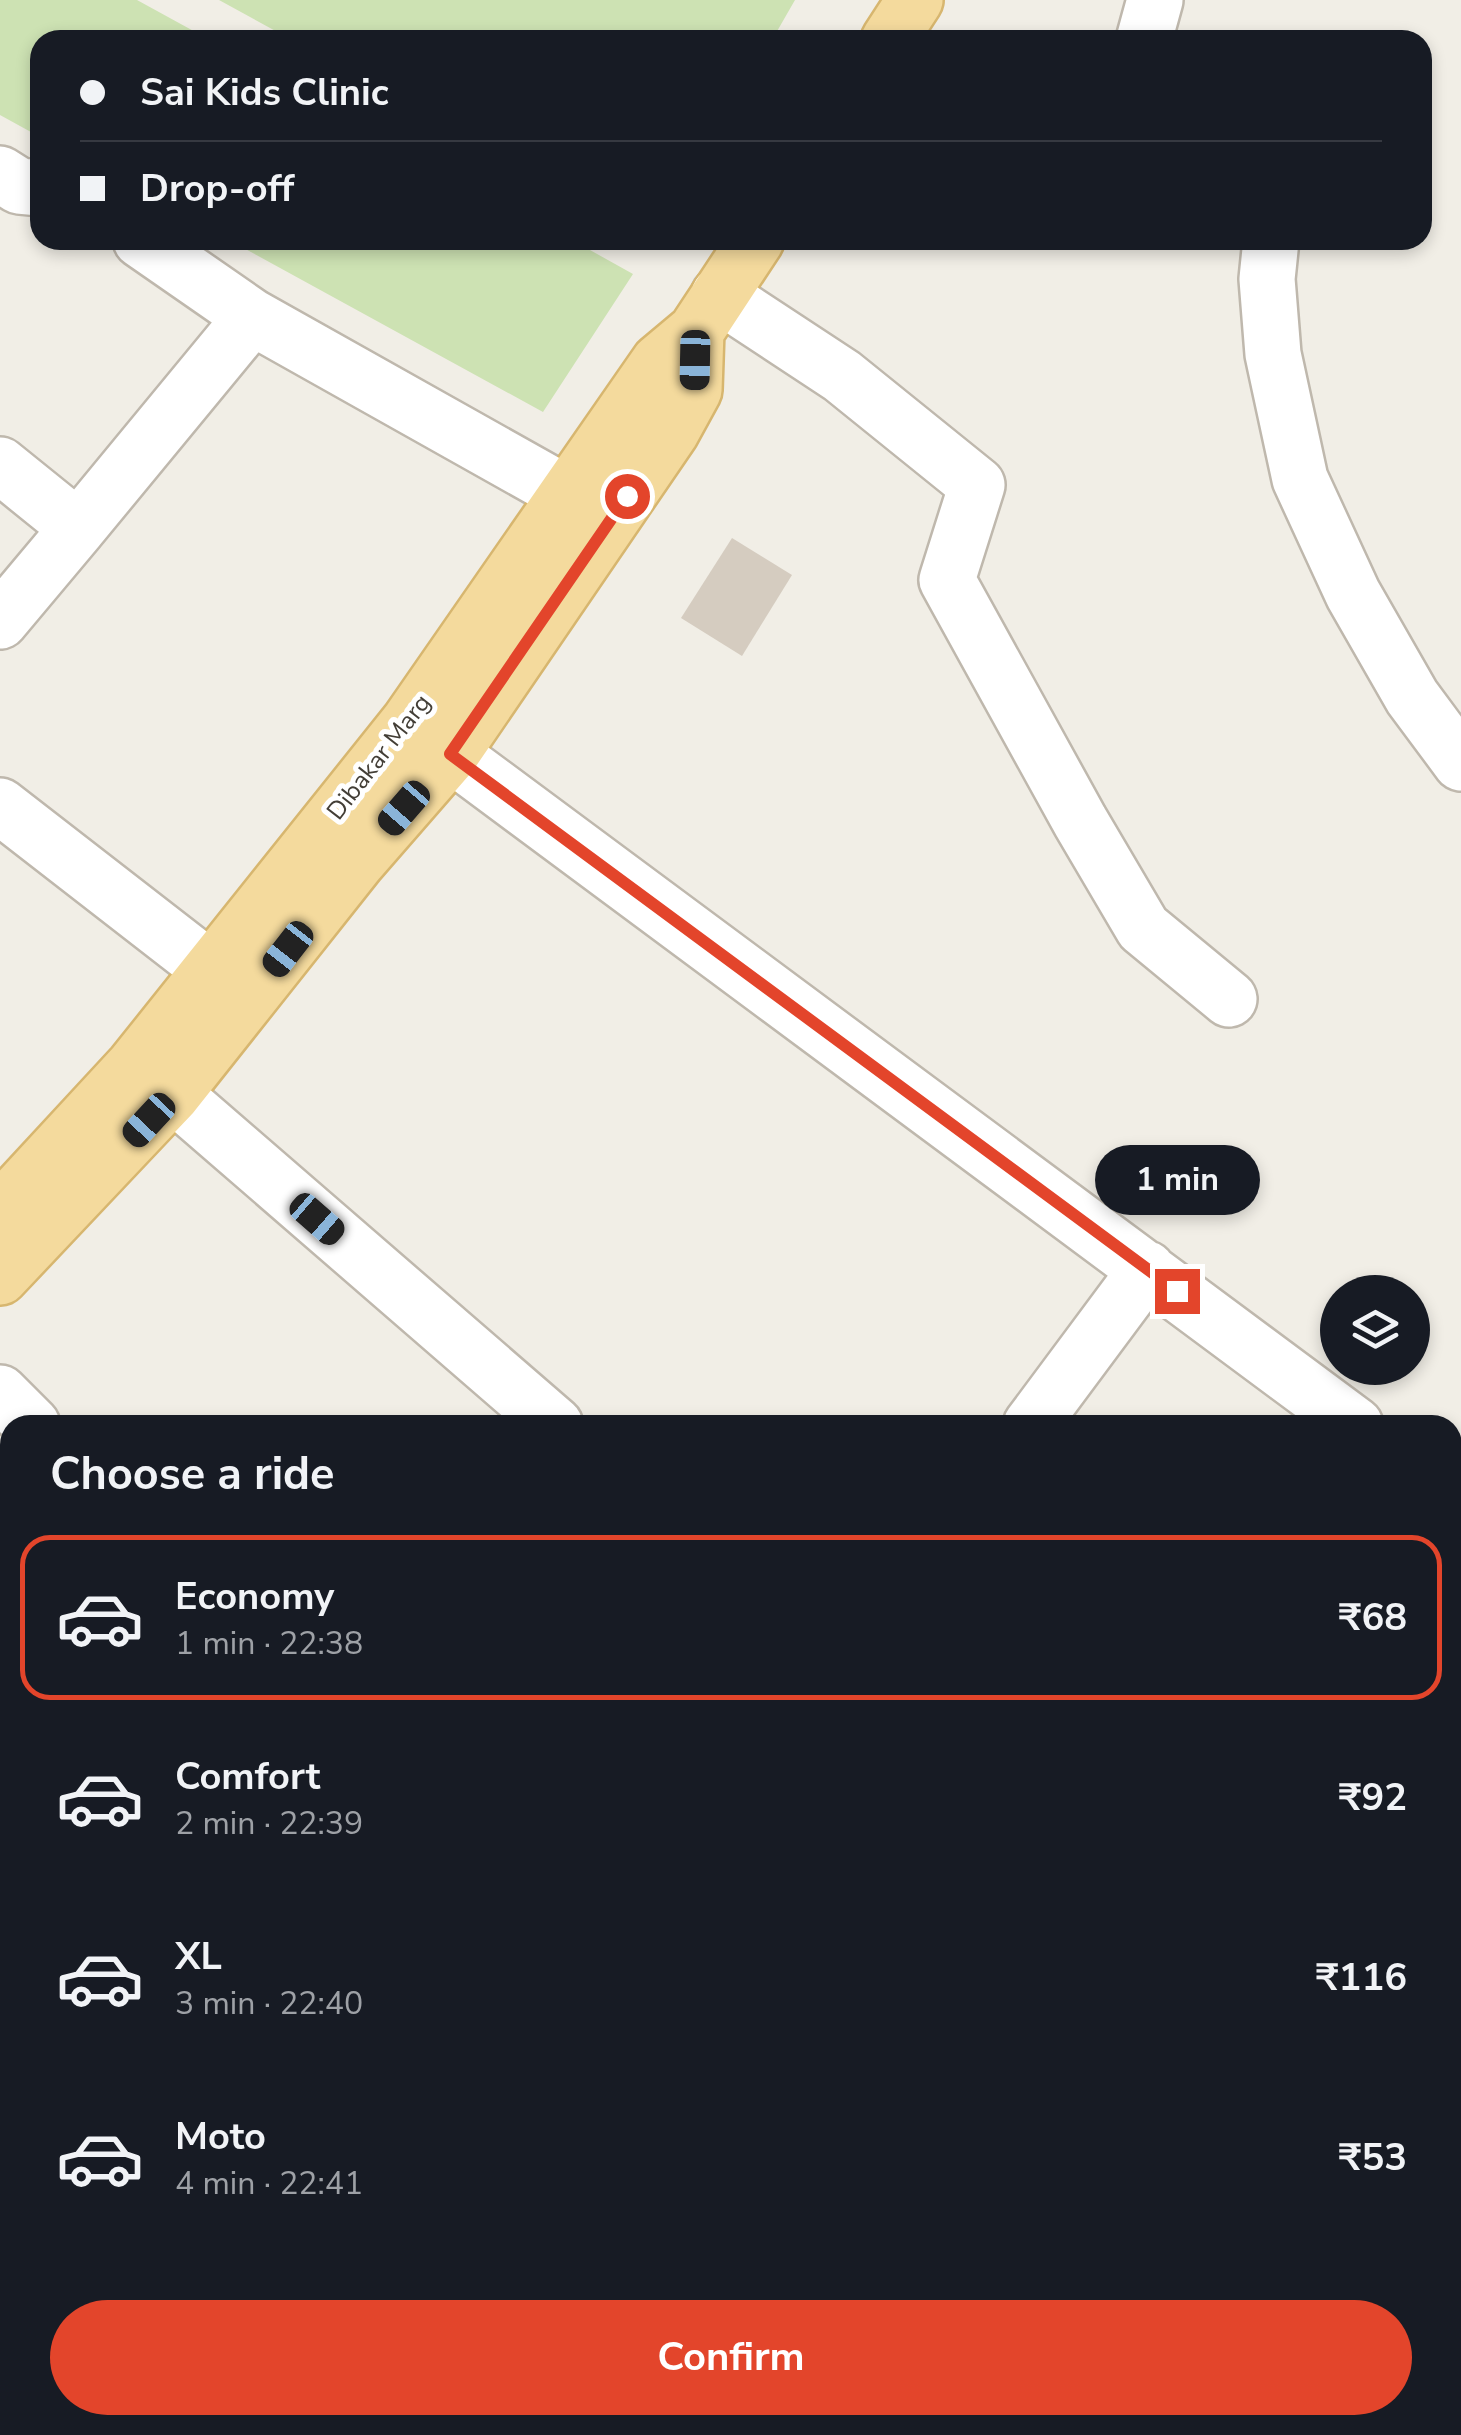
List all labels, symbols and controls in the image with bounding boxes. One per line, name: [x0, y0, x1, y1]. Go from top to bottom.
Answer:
text: Sai Kids Clinic: [140, 67, 389, 118]
text: Drop-off: [140, 163, 294, 214]
car: [679, 330, 711, 390]
route start: [605, 474, 650, 519]
street label: Dibakar Marg: [319, 687, 439, 827]
car: [373, 776, 435, 840]
car: [258, 916, 318, 982]
car: [118, 1088, 180, 1152]
callout: 1 min: [1094, 1146, 1260, 1216]
text: 1 min: [1136, 1158, 1219, 1201]
car: [285, 1188, 349, 1250]
route end: [1155, 1269, 1200, 1314]
map controls: [1320, 1275, 1430, 1385]
button: layers: [1320, 1275, 1430, 1385]
text: Choose a ride: [50, 1444, 335, 1505]
text: Economy: [175, 1571, 334, 1622]
icon: car: [55, 1573, 145, 1663]
text: ₹68: [1339, 1592, 1407, 1643]
text: 1 min · 22:38: [175, 1622, 363, 1665]
text: Comfort: [175, 1751, 320, 1802]
icon: car: [55, 1753, 145, 1843]
text: ₹92: [1339, 1772, 1407, 1823]
text: 2 min · 22:39: [175, 1802, 363, 1845]
text: XL: [175, 1931, 222, 1982]
icon: car: [55, 1933, 145, 2023]
text: ₹116: [1316, 1952, 1407, 2003]
text: 3 min · 22:40: [175, 1982, 363, 2025]
text: Moto: [175, 2111, 266, 2162]
icon: car: [55, 2113, 145, 2203]
text: ₹53: [1339, 2132, 1407, 2183]
text: 4 min · 22:41: [175, 2162, 363, 2205]
button: Confirm: [50, 2300, 1412, 2415]

